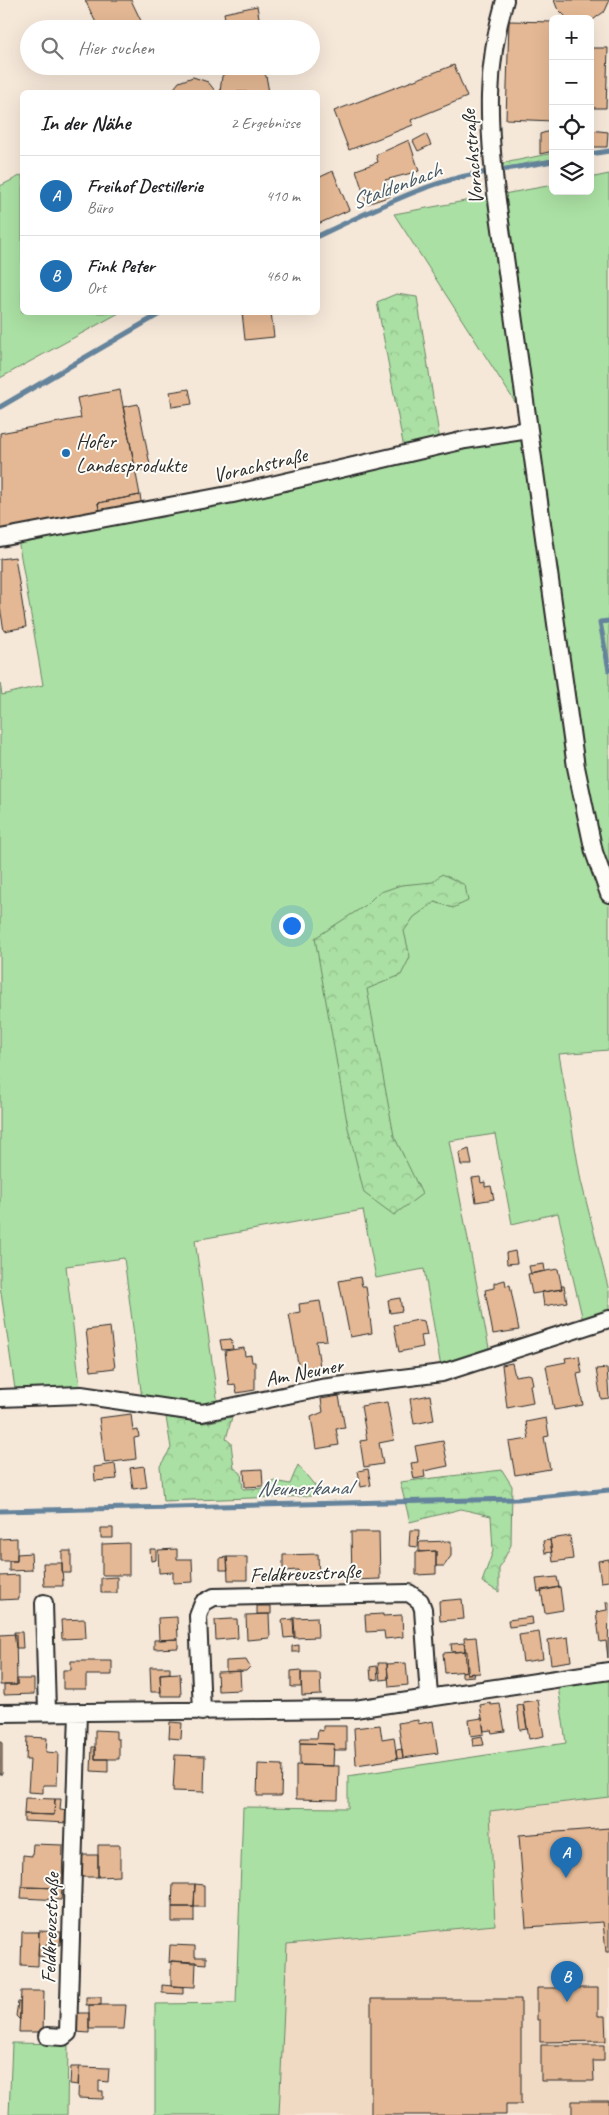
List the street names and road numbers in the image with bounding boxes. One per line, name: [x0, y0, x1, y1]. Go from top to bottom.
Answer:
street label: Vorachstraße: [455, 106, 489, 206]
street label: Vorachstraße: [211, 441, 312, 488]
street label: Am Neuner: [263, 1351, 346, 1392]
street label: Feldkreuzstraße: [249, 1558, 363, 1588]
street label: Feldkreuzstraße: [35, 1870, 65, 1984]

